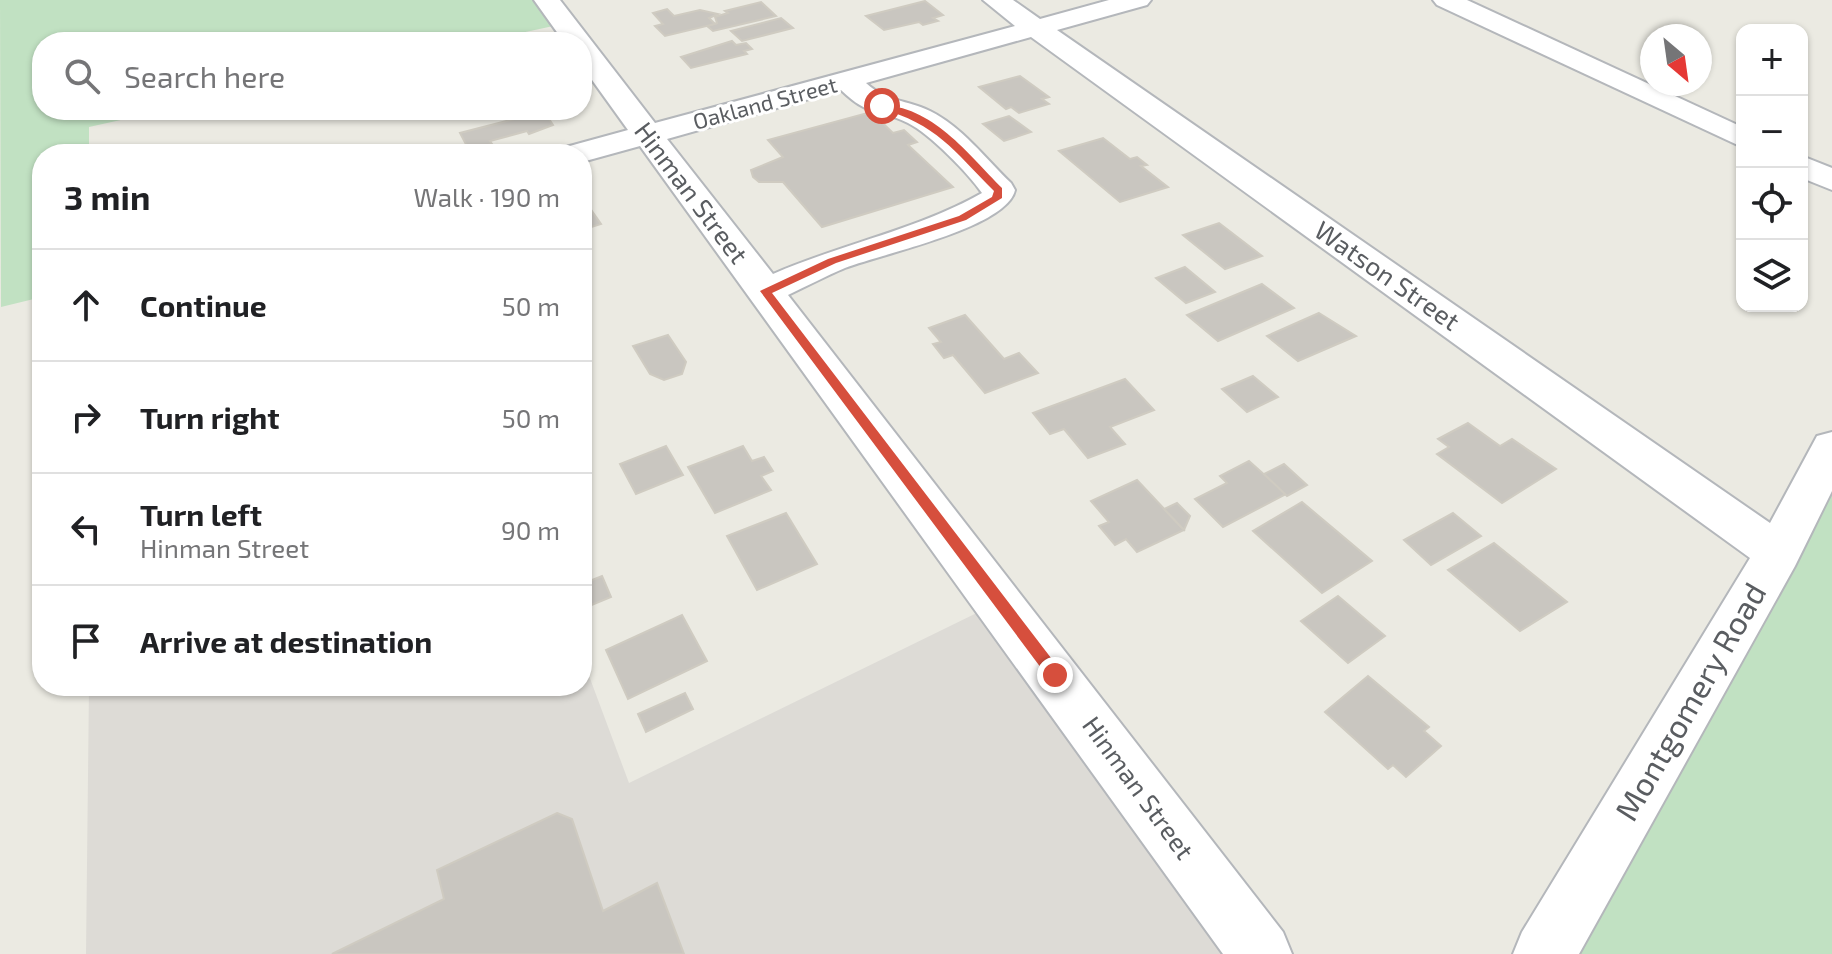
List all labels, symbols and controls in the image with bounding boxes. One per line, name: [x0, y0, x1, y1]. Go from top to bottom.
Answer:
north arrow: [1640, 24, 1712, 96]
map controls: [1736, 24, 1808, 312]
button: +: [1736, 24, 1808, 96]
search box: [32, 32, 592, 120]
icon: search: [60, 54, 104, 98]
text: Search here: [124, 58, 285, 94]
street label: Oakland Street: [690, 70, 840, 134]
route start: [864, 88, 900, 124]
button: −: [1736, 96, 1808, 168]
street label: Hinman Street: [629, 115, 756, 269]
button: locate: [1736, 168, 1808, 240]
text: 3 min: [64, 176, 150, 217]
text: Walk · 190 m: [413, 181, 560, 212]
street label: Watson Street: [1309, 213, 1466, 336]
button: layers: [1736, 240, 1808, 312]
icon: ahead: [64, 283, 108, 327]
text: Continue: [140, 287, 267, 323]
text: 50 m: [502, 290, 560, 321]
icon: right: [64, 395, 108, 439]
text: Turn right: [140, 399, 280, 435]
text: 50 m: [502, 402, 560, 433]
text: Turn left: [140, 496, 262, 532]
icon: left: [64, 507, 108, 551]
text: 90 m: [501, 514, 560, 545]
text: Hinman Street: [140, 532, 309, 563]
street label: Montgomery Road: [1606, 575, 1773, 827]
icon: arrive: [64, 619, 108, 663]
text: Arrive at destination: [140, 623, 432, 659]
route end: [1037, 657, 1073, 693]
street label: Hinman Street: [1077, 710, 1202, 865]

